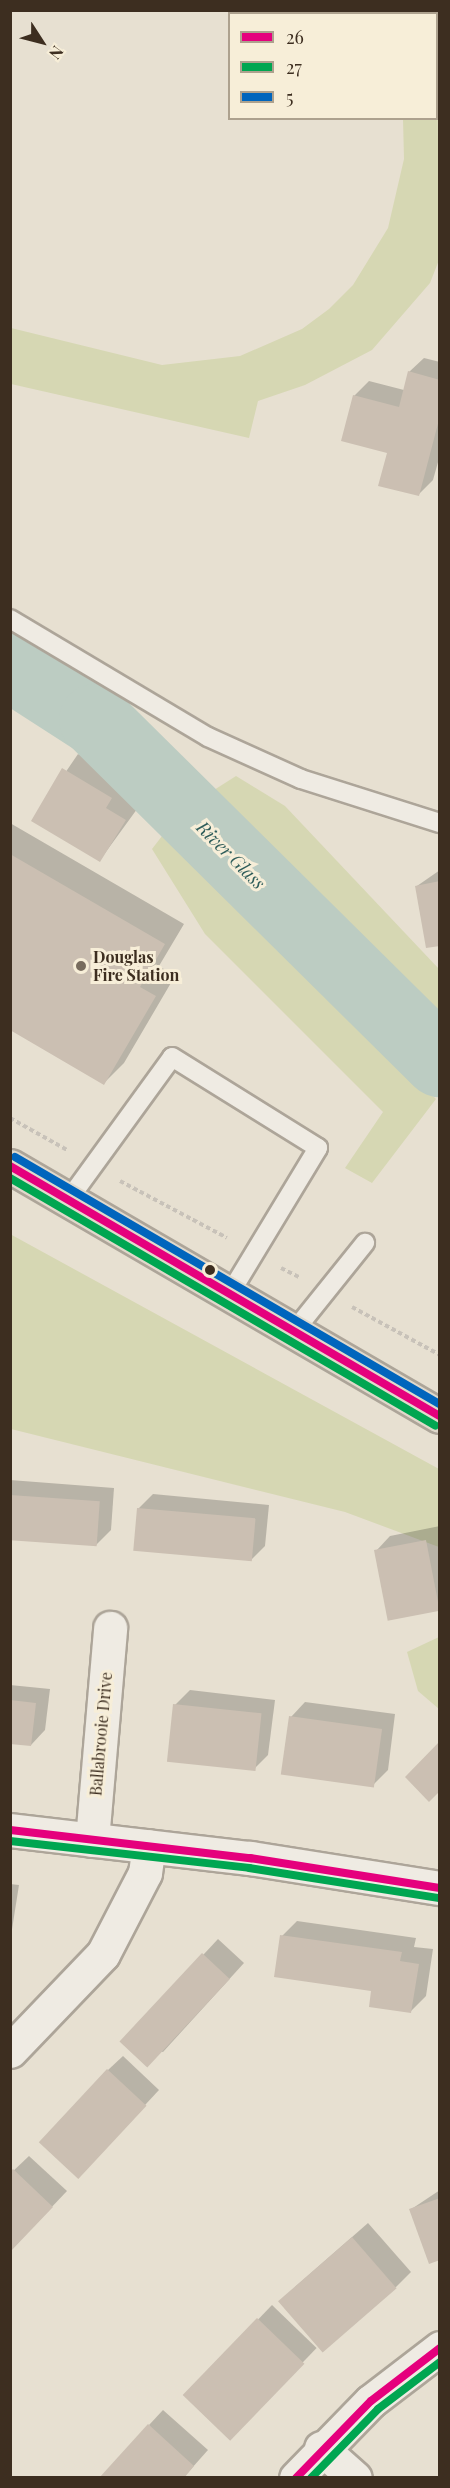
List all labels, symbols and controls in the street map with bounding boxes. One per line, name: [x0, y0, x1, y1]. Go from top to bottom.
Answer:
north arrow: [12, 12, 72, 72]
legend: [228, 12, 438, 120]
text: 26: [286, 25, 304, 49]
text: N: [45, 42, 69, 64]
text: 27: [286, 55, 302, 79]
text: 5: [286, 85, 293, 109]
water label: River Glass: [192, 816, 270, 894]
place label: Douglas Fire Station: [93, 947, 179, 985]
marker: Douglas Fire Station: [74, 959, 88, 973]
unlabelled marker: [204, 1264, 216, 1276]
street label: Ballabrooie Drive: [86, 1671, 116, 1797]

